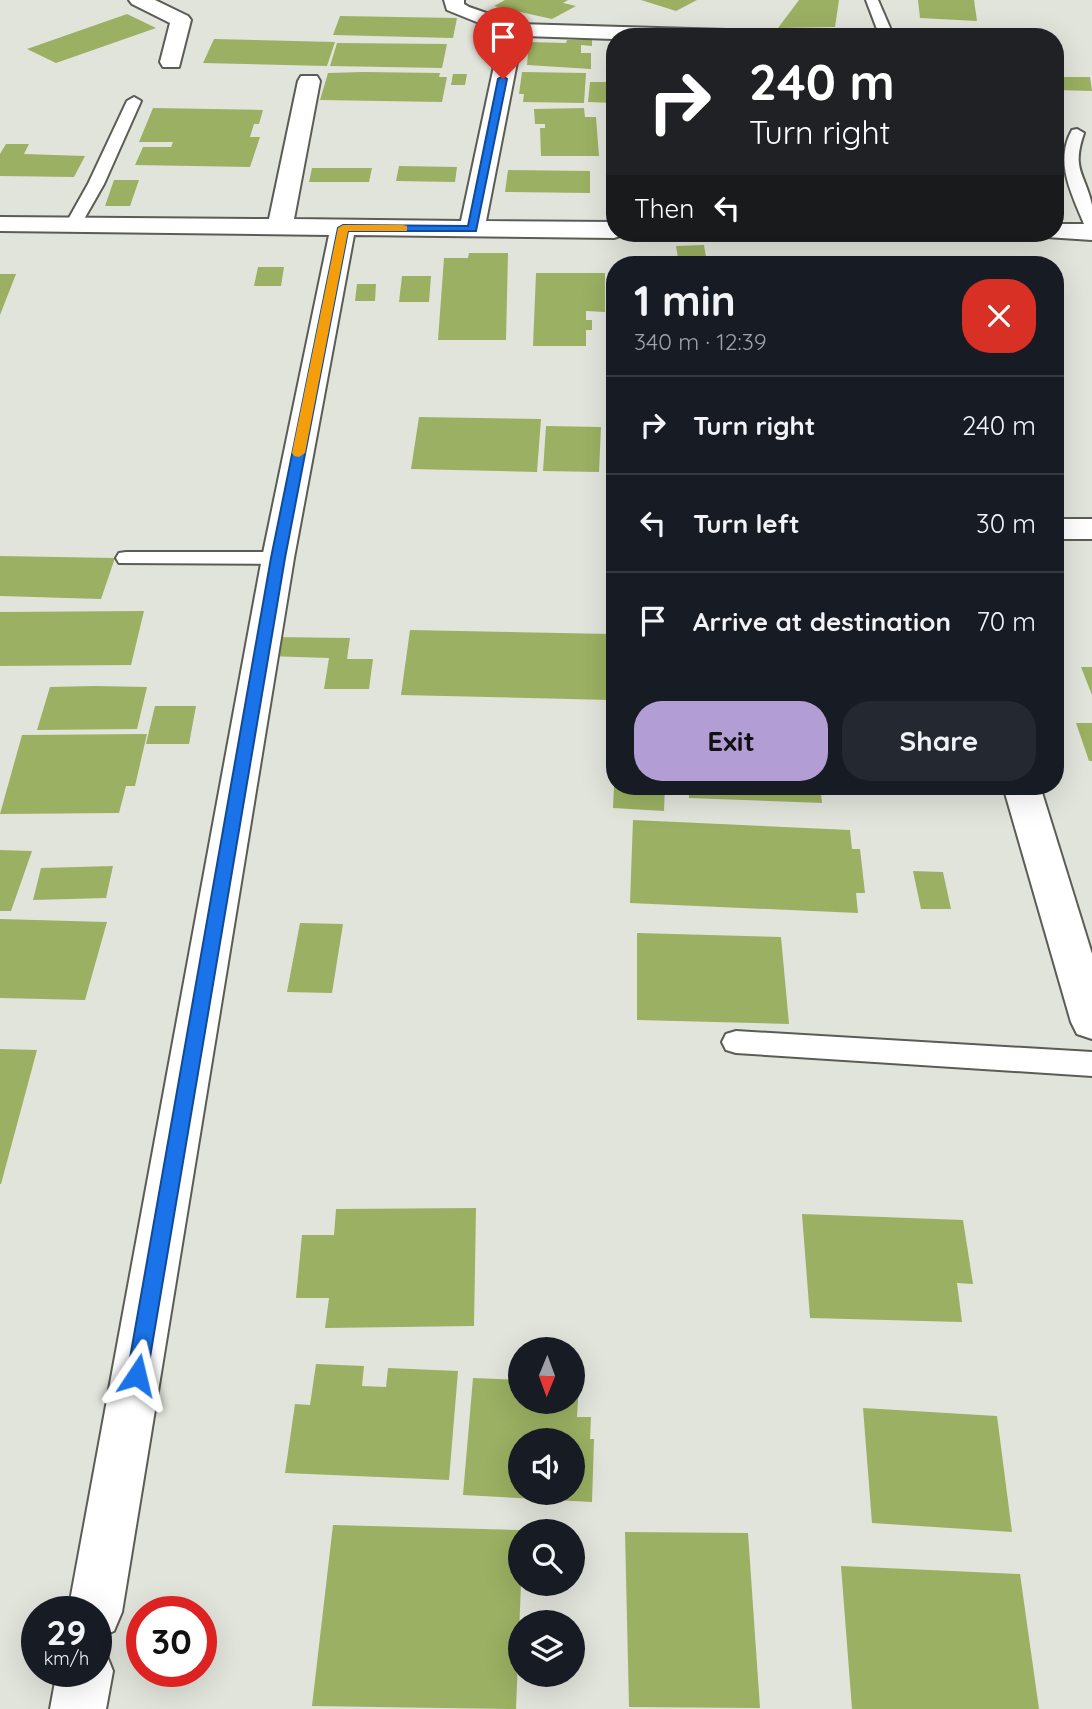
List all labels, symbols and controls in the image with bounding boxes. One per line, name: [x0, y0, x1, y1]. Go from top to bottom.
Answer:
pin: [473, 7, 533, 79]
icon: arrive: [484, 18, 522, 56]
text: 240 m: [749, 51, 895, 112]
icon: right: [634, 56, 725, 147]
text: Turn right: [749, 112, 890, 152]
icon: left: [708, 189, 746, 227]
text: Then: [634, 192, 694, 225]
text: 1 min: [634, 274, 736, 327]
button: close: [962, 279, 1036, 353]
text: 340 m · 12:39: [634, 327, 767, 356]
icon: right: [634, 406, 672, 444]
text: Turn right: [693, 409, 815, 442]
text: 240 m: [962, 409, 1036, 442]
icon: left: [634, 504, 672, 542]
text: Turn left: [693, 507, 800, 540]
text: 30 m: [976, 507, 1036, 540]
icon: arrive: [634, 602, 672, 640]
text: Arrive at destination: [693, 605, 951, 638]
text: 70 m: [976, 605, 1036, 638]
button: Exit: [634, 701, 828, 781]
button: Share: [842, 701, 1036, 781]
north arrow: [508, 1337, 584, 1414]
map controls: [508, 1337, 585, 1687]
position arrow: [100, 1338, 174, 1412]
button: sound: [508, 1428, 585, 1505]
button: search: [508, 1519, 585, 1596]
speed limit sign: 30: [126, 1596, 217, 1687]
text: 29: [47, 1610, 86, 1654]
button: layers: [508, 1610, 585, 1687]
text: km/h: [44, 1647, 89, 1670]

